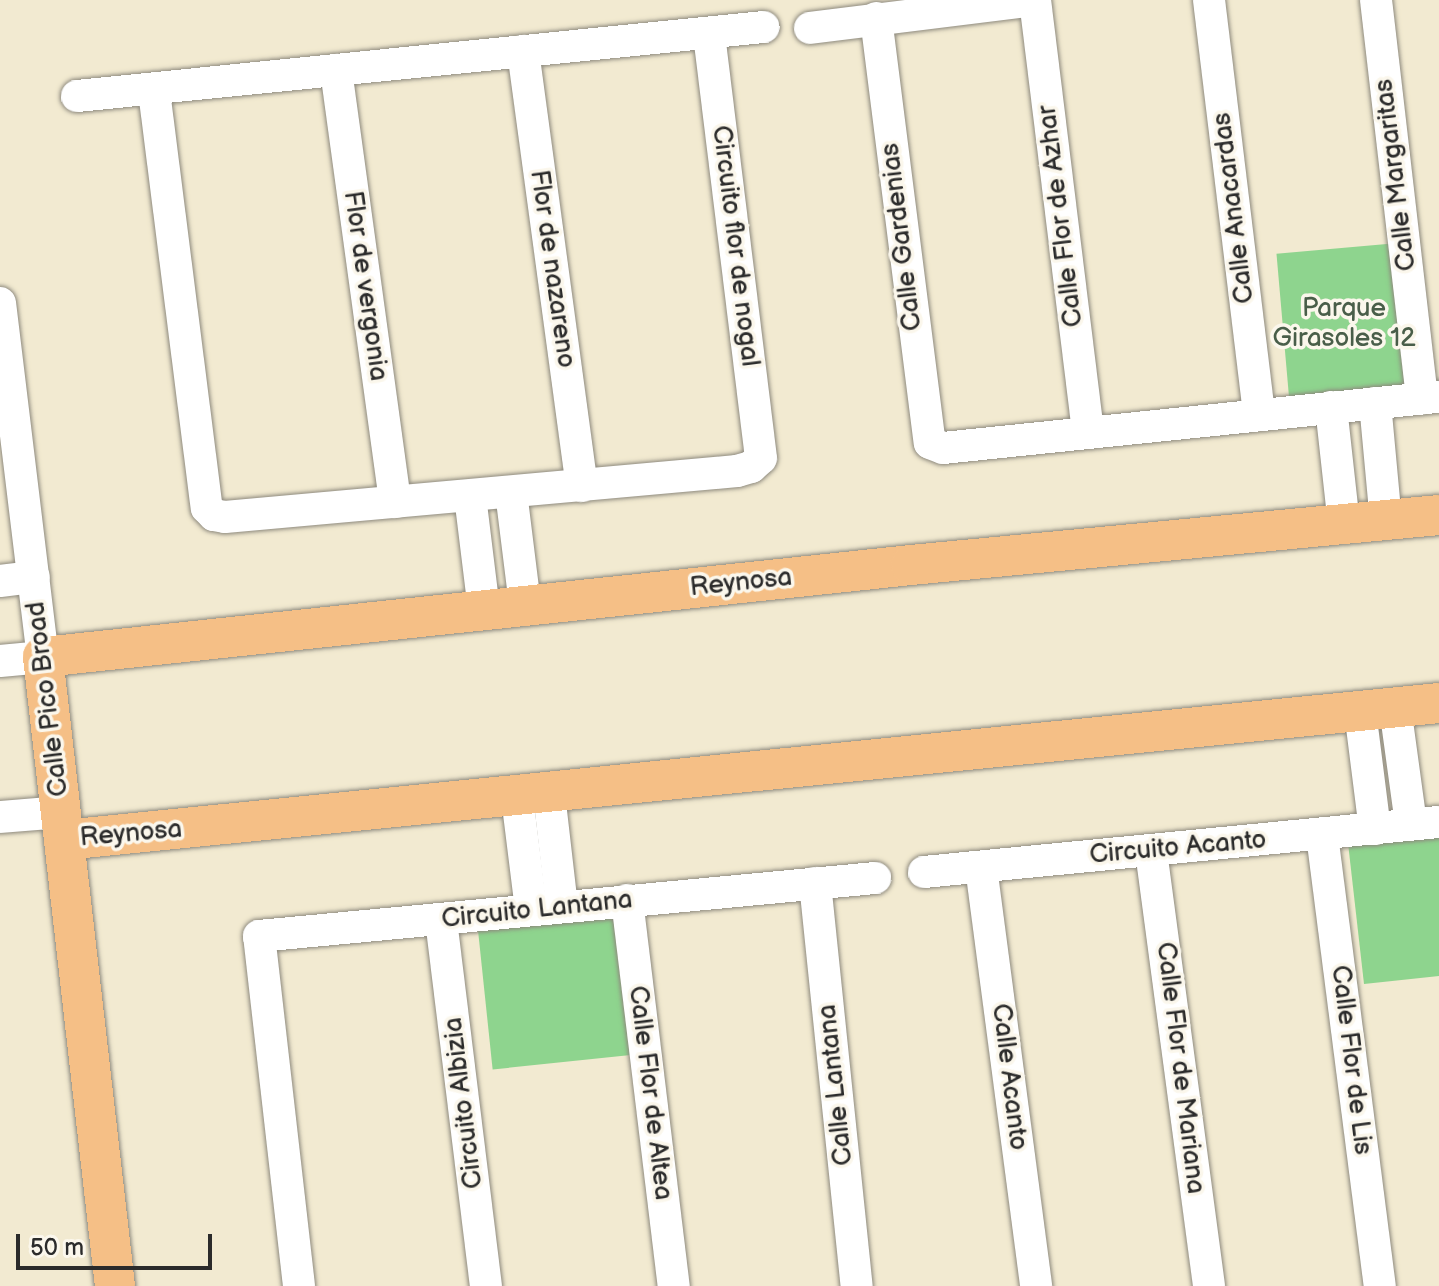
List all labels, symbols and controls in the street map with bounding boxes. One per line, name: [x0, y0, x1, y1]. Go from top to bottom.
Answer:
street label: Calle Margaritas: [1369, 77, 1423, 273]
street label: Calle Flor de Azhar: [1032, 103, 1090, 329]
street label: Calle Anacardas: [1207, 111, 1261, 305]
street label: Circuito flor de nogal: [705, 124, 765, 368]
street label: Calle Gardenias: [875, 141, 929, 333]
street label: Flor de nazareno: [523, 168, 581, 370]
street label: Flor de vergonia: [336, 189, 394, 383]
park label: Parque Girasoles 12: [1272, 293, 1416, 354]
street label: Reynosa: [688, 562, 794, 604]
street label: Calle Pico Broad: [21, 600, 75, 798]
street label: Reynosa: [79, 814, 183, 854]
street label: Circuito Acanto: [1088, 825, 1268, 871]
street label: Circuito Lantana: [440, 884, 634, 936]
street label: Calle Flor de Mariana: [1149, 940, 1211, 1196]
street label: Calle Flor de Lis: [1324, 964, 1378, 1156]
street label: Calle Flor de Altea: [621, 984, 679, 1202]
street label: Calle Acanto: [985, 1002, 1033, 1152]
street label: Calle Lantana: [812, 1003, 860, 1167]
street label: Circuito Albizia: [438, 1016, 490, 1190]
scale bar: [20, 1218, 216, 1268]
text: 50 m: [30, 1233, 84, 1262]

